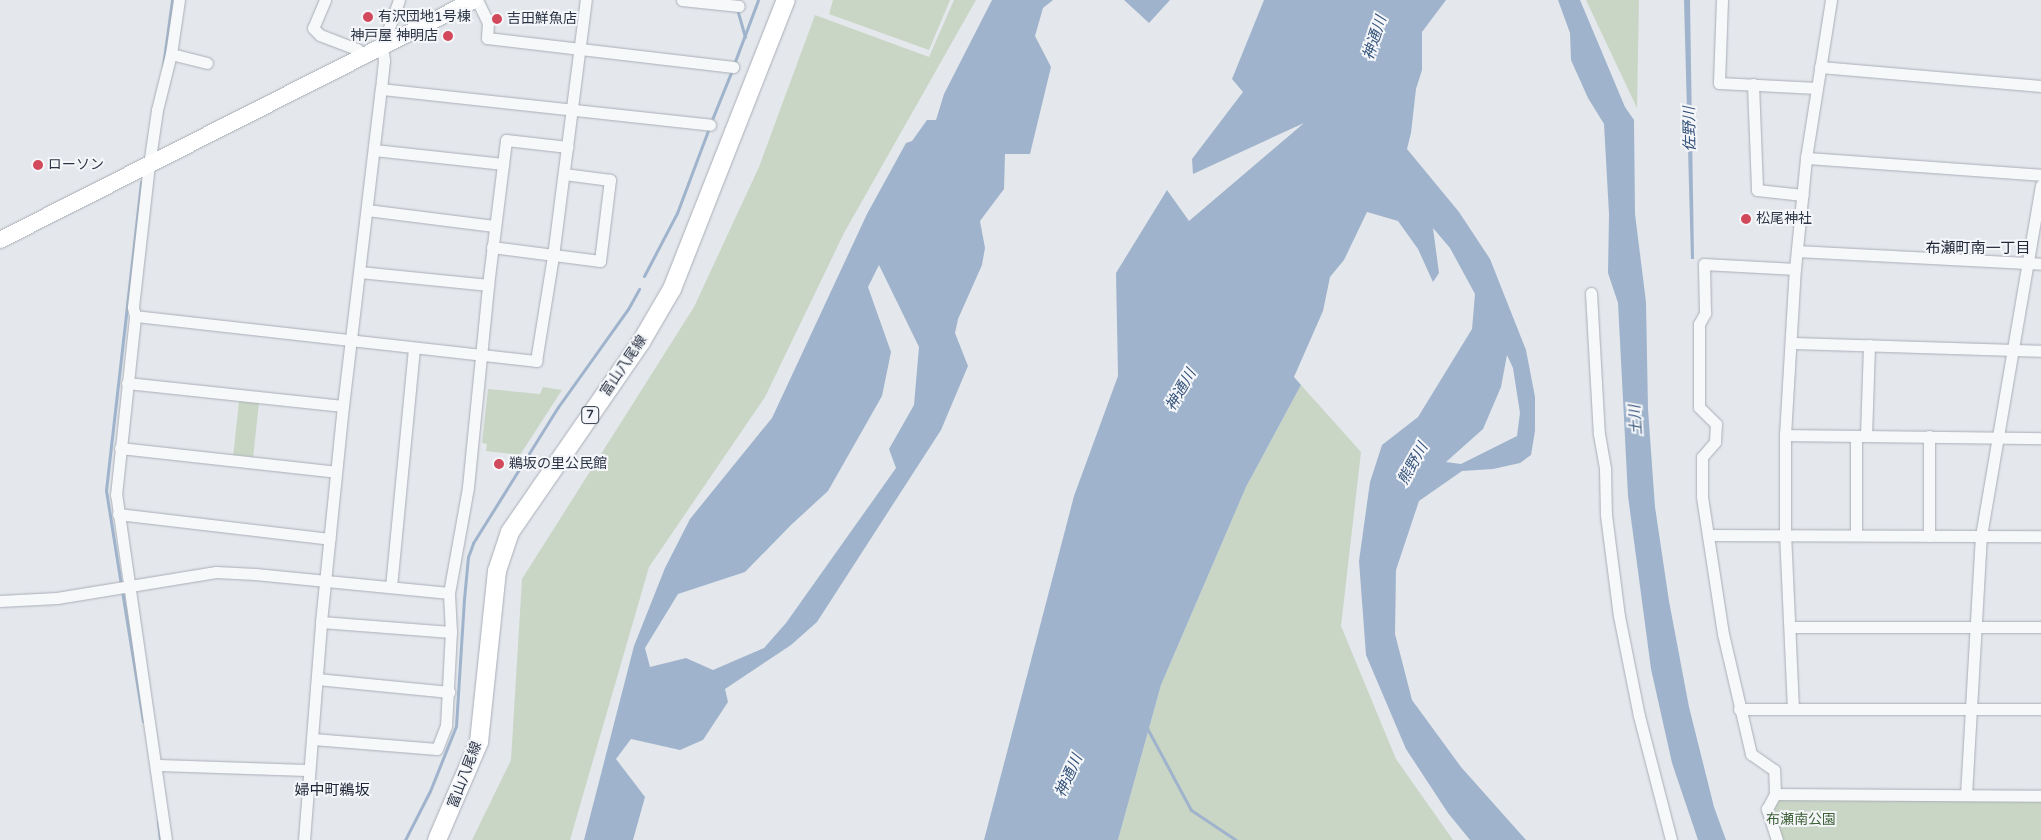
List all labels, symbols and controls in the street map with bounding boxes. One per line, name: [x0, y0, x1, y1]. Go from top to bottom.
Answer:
place label: 有沢団地1号棟: [378, 9, 471, 25]
marker: 有沢団地1号棟: [362, 11, 374, 23]
place label: 吉田鮮魚店: [507, 11, 577, 27]
marker: 吉田鮮魚店: [491, 13, 503, 25]
water label: 神通川: [1359, 14, 1391, 62]
place label: 神戸屋 神明店: [350, 28, 438, 44]
marker: 神戸屋 神明店: [442, 30, 454, 42]
water label: 佐野川: [1681, 106, 1699, 152]
place label: ローソン: [48, 157, 104, 173]
marker: ローソン: [32, 159, 44, 171]
place label: 松尾神社: [1756, 211, 1812, 227]
marker: 松尾神社: [1740, 213, 1752, 225]
district label: 布瀬町南一丁目: [1926, 240, 2030, 258]
street label: 富山八尾線: [597, 332, 651, 400]
water label: 神通川: [1162, 366, 1200, 414]
water label: 土川: [1626, 404, 1646, 436]
road number: 7: [580, 406, 600, 424]
water label: 熊野川: [1394, 440, 1432, 488]
place label: 鵜坂の里公民館: [509, 456, 607, 472]
marker: 鵜坂の里公民館: [493, 458, 505, 470]
street label: 富山八尾線: [445, 739, 485, 811]
water label: 神通川: [1052, 752, 1086, 800]
district label: 婦中町鵜坂: [295, 782, 369, 800]
park label: 布瀬南公園: [1766, 812, 1836, 828]

